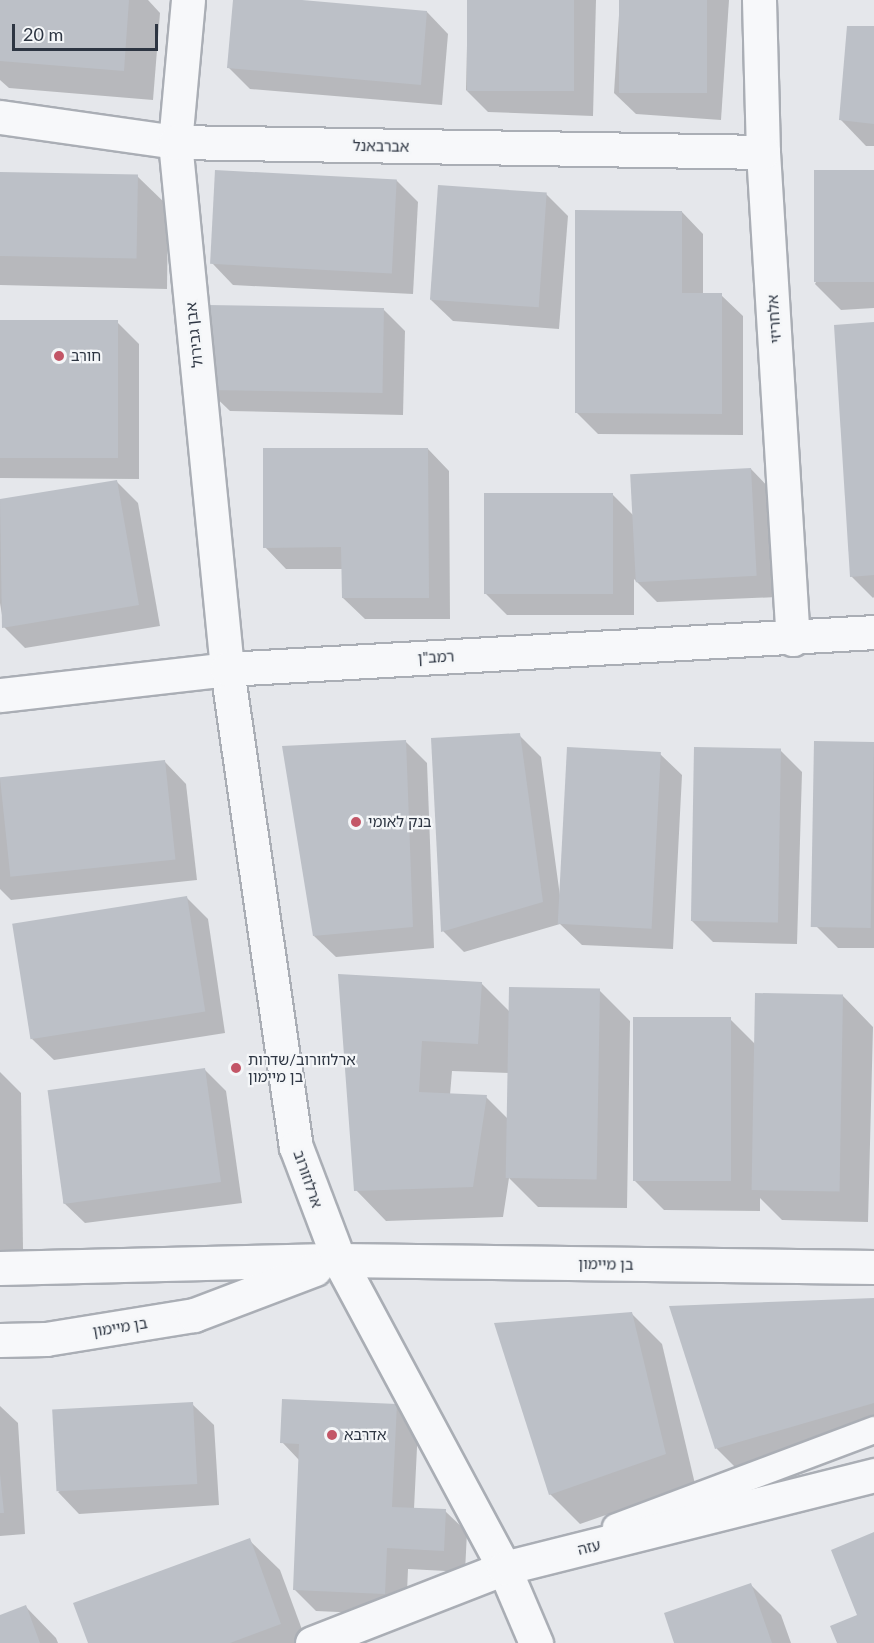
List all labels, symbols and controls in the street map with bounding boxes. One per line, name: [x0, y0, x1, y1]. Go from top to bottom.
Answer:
scale bar: [15, 12, 160, 50]
text: 20 m: [23, 23, 63, 45]
street label: אברבאנל: [353, 137, 409, 155]
street label: אלחריזי: [763, 294, 785, 344]
street label: אבן גבירול: [182, 302, 206, 368]
place label: חורב: [71, 347, 101, 365]
marker: חורב: [52, 349, 66, 363]
street label: רמב"ן: [417, 647, 455, 667]
place label: בנק לאומי: [368, 813, 432, 831]
marker: בנק לאומי: [349, 815, 363, 829]
place label: ארלוזורוב/שדרות בן מיימון: [248, 1050, 356, 1085]
marker: ארלוזורוב/שדרות בן מיימון: [229, 1061, 243, 1075]
street label: ארלוזורוב: [290, 1148, 326, 1210]
street label: בן מיימון: [578, 1255, 634, 1273]
street label: בן מיימון: [91, 1314, 149, 1340]
place label: אדרבא: [344, 1426, 386, 1444]
marker: אדרבא: [325, 1428, 339, 1442]
street label: עזה: [576, 1535, 602, 1559]

